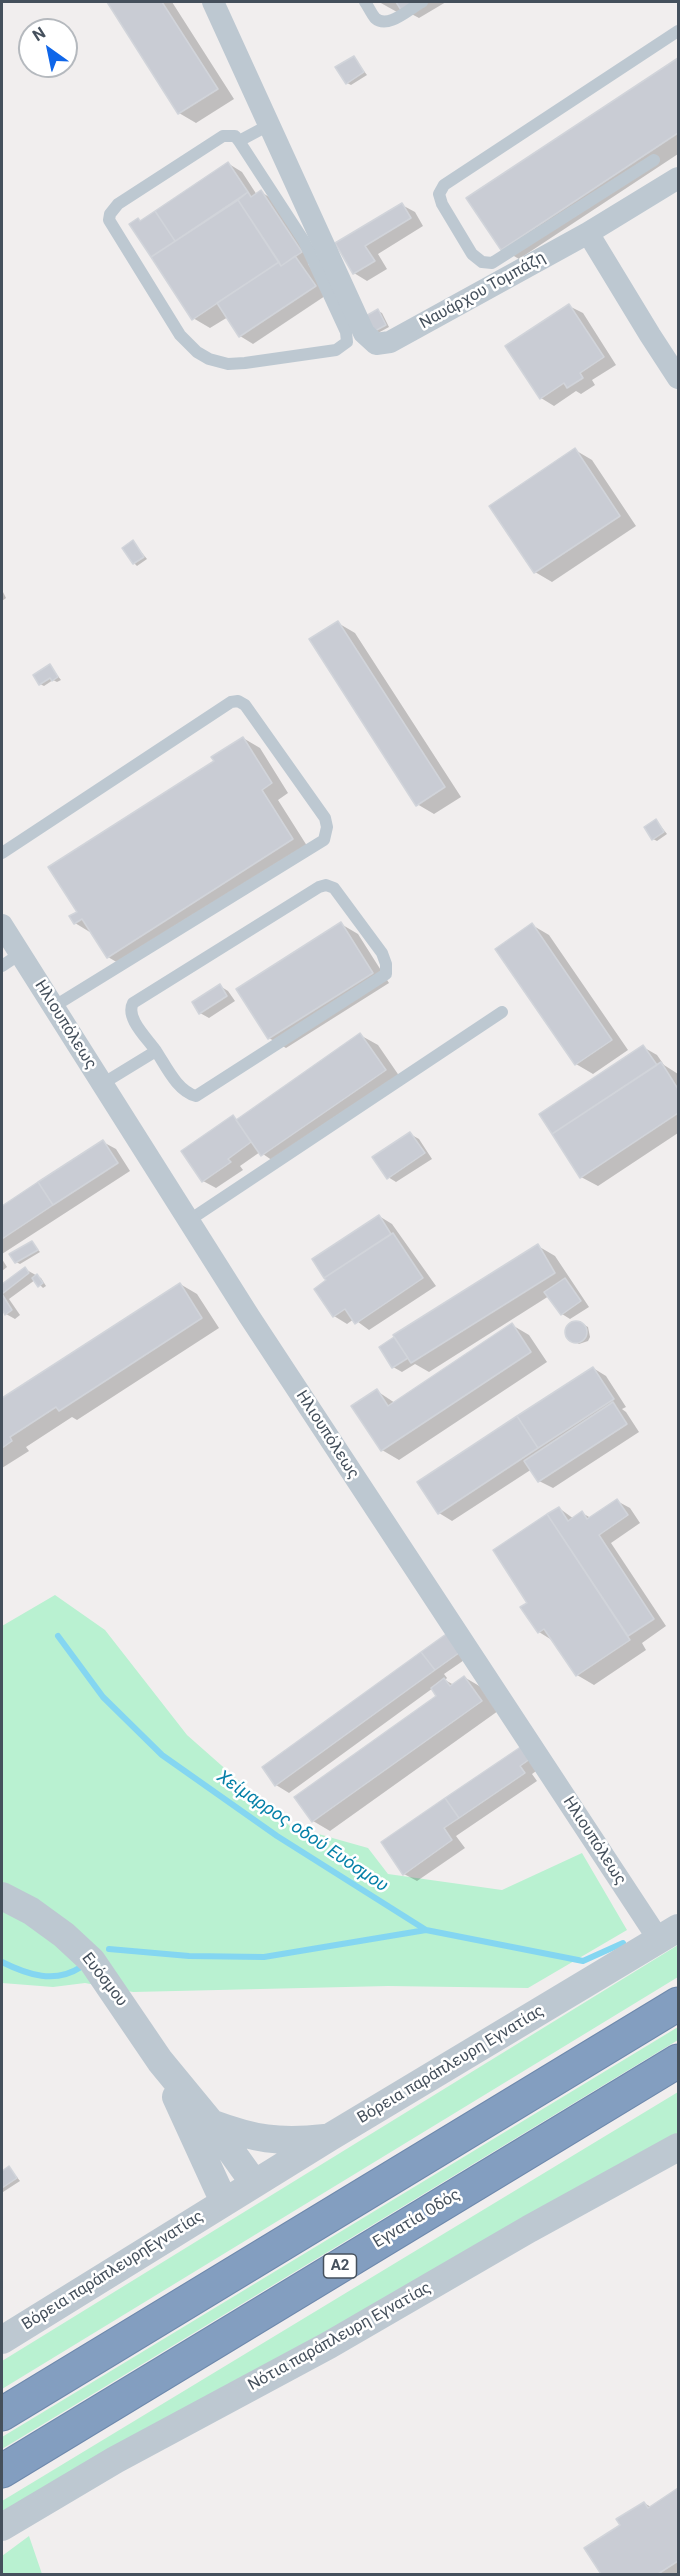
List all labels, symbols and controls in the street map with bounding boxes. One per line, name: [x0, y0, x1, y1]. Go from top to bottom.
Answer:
north arrow: [18, 18, 78, 78]
text: N: [29, 23, 49, 45]
street label: Ναυάρχου Τομπάζη: [417, 248, 549, 334]
street label: Ηλιουπόλεως: [30, 977, 100, 1073]
street label: Ηλιουπόλεως: [291, 1387, 363, 1483]
water label: Χείμαρρος οδού Ευόσμου: [212, 1767, 392, 1897]
street label: Ηλιουπόλεως: [558, 1793, 630, 1889]
street label: Ευόσμου: [77, 1949, 131, 2011]
street label: Βόρεια παράπλευρη Εγνατίας: [354, 2002, 548, 2128]
street label: Εγνατία Οδός: [370, 2186, 464, 2252]
street label: Βόρεια παράπλευρηΕγνατίας: [19, 2207, 207, 2335]
road number: Α2: [324, 2254, 356, 2278]
street label: Νότια παράπλευρη Εγνατίας: [245, 2279, 435, 2395]

